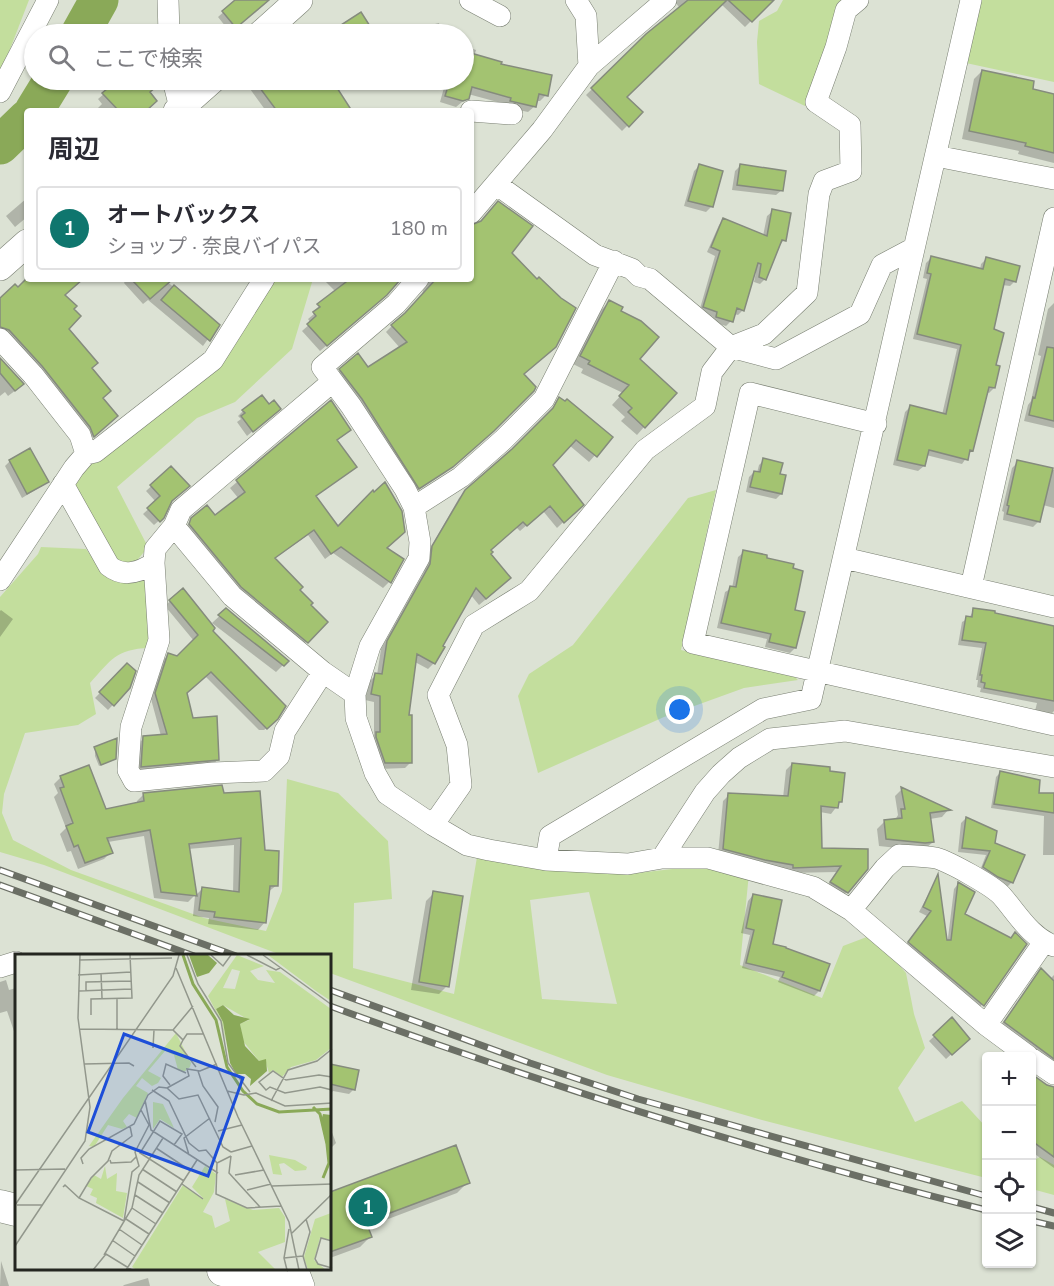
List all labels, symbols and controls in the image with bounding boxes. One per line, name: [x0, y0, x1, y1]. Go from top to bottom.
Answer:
search box: [24, 24, 474, 90]
icon: search: [45, 41, 78, 74]
text: ここで検索: [93, 44, 203, 74]
text: 周辺: [48, 132, 100, 167]
text: オートバックス: [107, 200, 260, 230]
text: 1: [64, 215, 76, 242]
text: 180 m: [390, 215, 448, 242]
text: ショップ · 奈良バイパス: [107, 233, 321, 260]
your location: [665, 695, 694, 724]
inset map: [15, 954, 332, 1271]
map controls: [982, 1052, 1036, 1268]
button: +: [982, 1052, 1036, 1106]
button: −: [982, 1106, 1036, 1160]
button: locate: [982, 1160, 1036, 1214]
pin: 1: [348, 1184, 388, 1230]
button: layers: [982, 1214, 1036, 1268]

